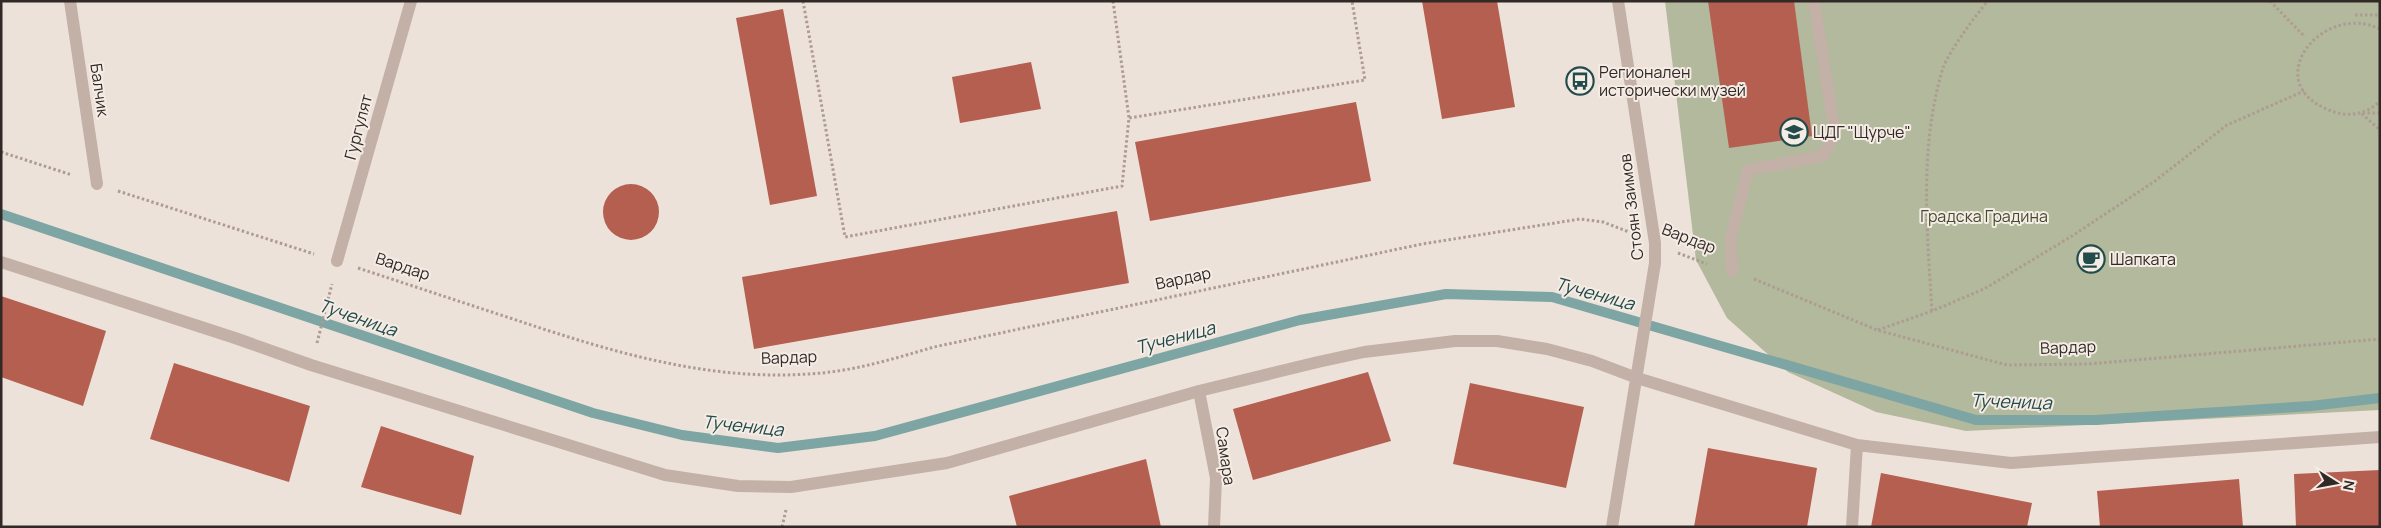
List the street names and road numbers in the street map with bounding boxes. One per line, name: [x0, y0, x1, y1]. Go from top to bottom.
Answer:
street label: Балчик: [85, 62, 115, 119]
street label: Гургулят: [339, 92, 377, 162]
street label: Стоян Заимов: [1614, 152, 1648, 261]
street label: Вардар: [1659, 218, 1719, 258]
street label: Вардар: [373, 247, 433, 285]
street label: Вардар: [1153, 261, 1213, 295]
street label: Вардар: [2040, 335, 2096, 359]
street label: Вардар: [761, 345, 817, 369]
street label: Самара: [1211, 425, 1241, 487]

